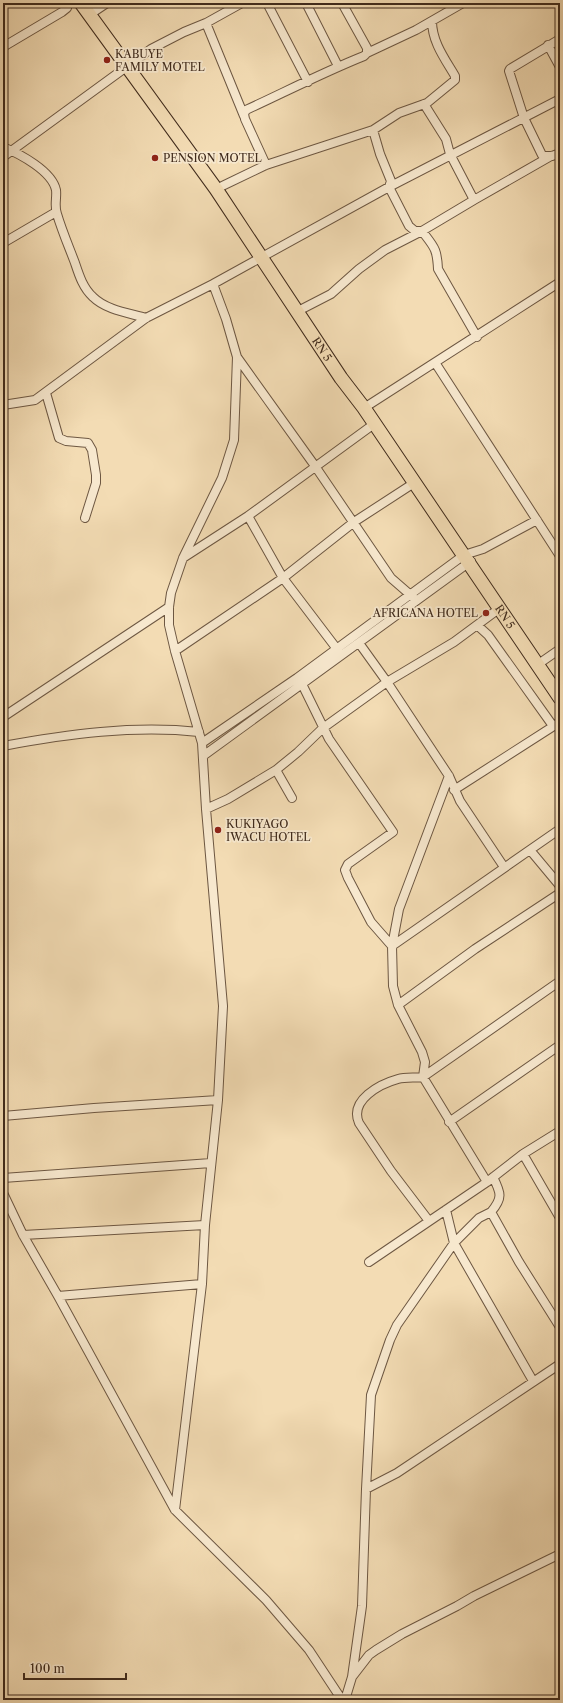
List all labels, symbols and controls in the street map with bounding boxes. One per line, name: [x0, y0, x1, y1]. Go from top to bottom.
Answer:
place label: KABUYE FAMILY MOTEL: [115, 47, 205, 74]
marker: KABUYE FAMILY MOTEL: [102, 55, 112, 65]
place label: PENSION MOTEL: [163, 151, 262, 165]
marker: PENSION MOTEL: [150, 153, 160, 163]
street label: RN 5: [309, 335, 335, 364]
street label: RN 5: [492, 602, 518, 631]
place label: AFRICANA HOTEL: [372, 606, 479, 620]
marker: AFRICANA HOTEL: [481, 608, 491, 618]
place label: KUKIYAGO IWACU HOTEL: [226, 817, 311, 844]
marker: KUKIYAGO IWACU HOTEL: [213, 825, 223, 835]
scale bar: [24, 1655, 126, 1681]
text: 100 m: [30, 1661, 65, 1676]

